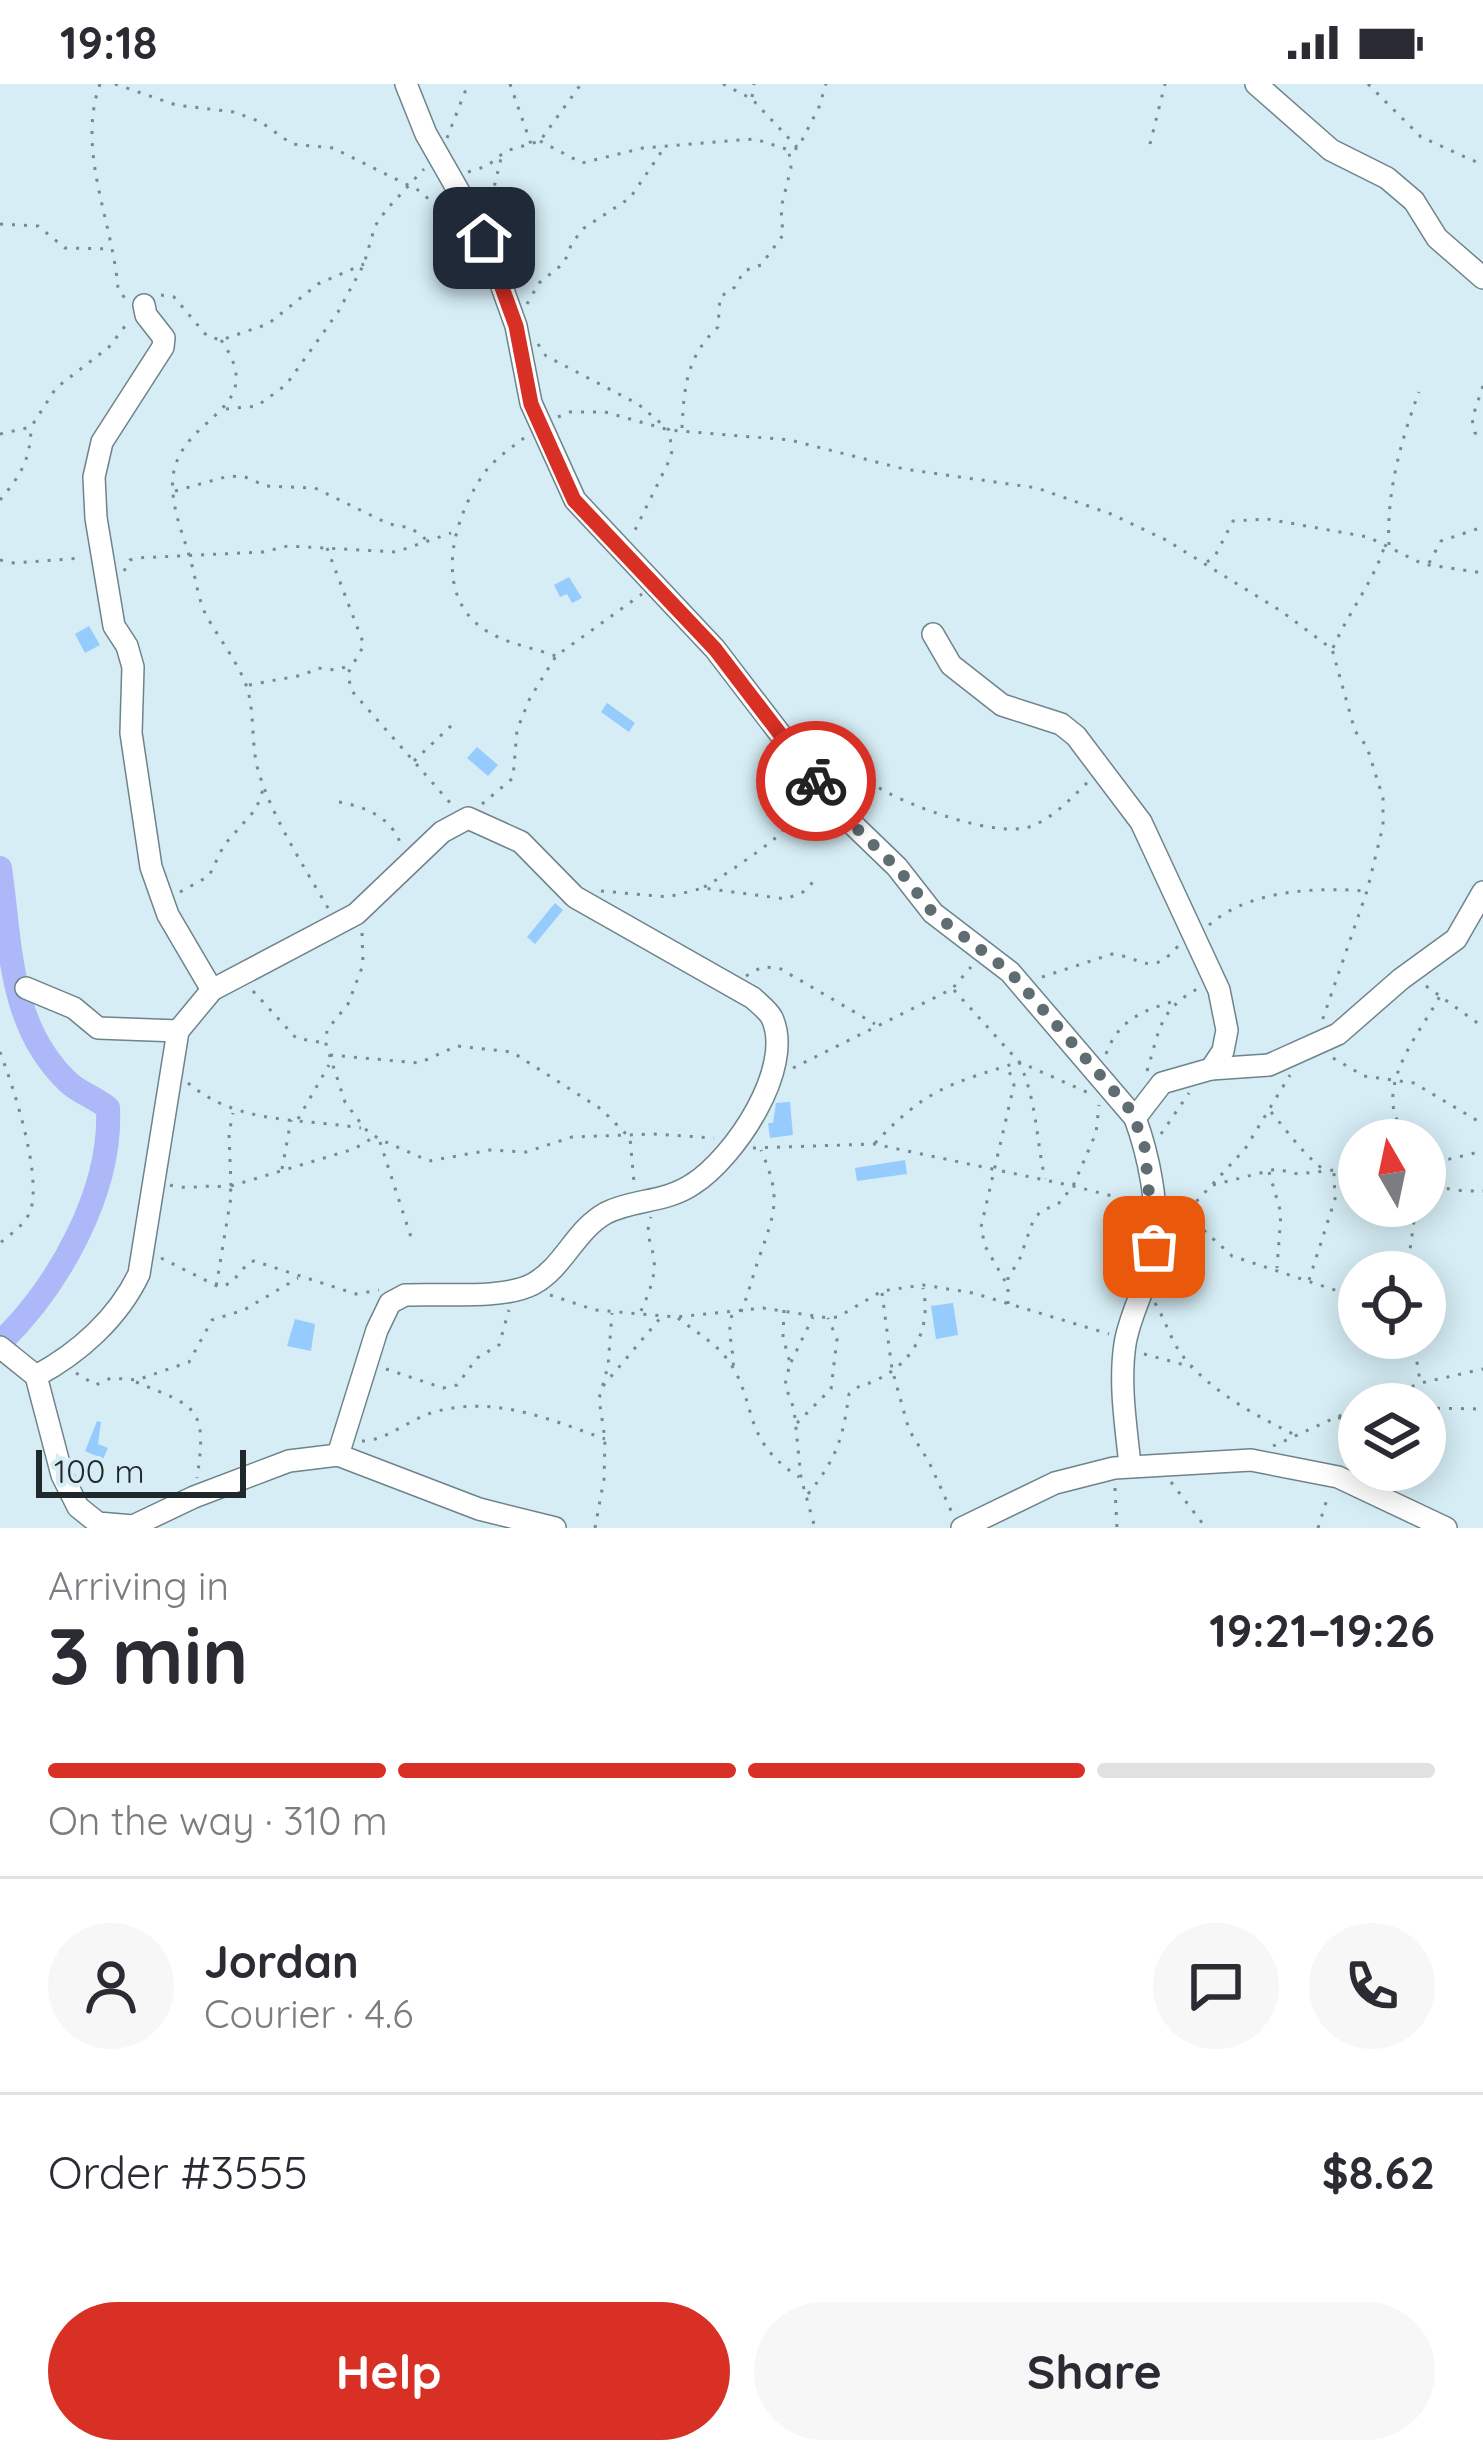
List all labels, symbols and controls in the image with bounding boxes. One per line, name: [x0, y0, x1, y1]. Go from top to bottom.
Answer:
text: 19:18: [60, 14, 158, 70]
pin: [433, 187, 535, 289]
icon: home: [451, 205, 517, 271]
courier: [756, 721, 876, 841]
icon: bike: [783, 748, 849, 814]
north arrow: [1338, 1119, 1446, 1227]
map controls: [1338, 1119, 1446, 1491]
pin: [1103, 1196, 1205, 1298]
icon: bag: [1121, 1214, 1187, 1280]
button: locate: [1338, 1251, 1446, 1359]
button: layers: [1338, 1383, 1446, 1491]
scale bar: [36, 1444, 246, 1497]
text: 100 m: [54, 1450, 145, 1491]
text: Arriving in: [48, 1561, 229, 1610]
text: 19:21–19:26: [1209, 1602, 1435, 1658]
text: 3 min: [48, 1606, 249, 1704]
text: On the way · 310 m: [48, 1796, 388, 1845]
button: person: [48, 1923, 174, 2049]
button: chat: [1153, 1923, 1279, 2049]
button: phone: [1309, 1923, 1435, 2049]
text: Jordan: [204, 1933, 359, 1989]
text: Courier · 4.6: [204, 1989, 413, 2038]
text: Order #3555: [48, 2144, 308, 2200]
text: $8.62: [1322, 2144, 1435, 2200]
button: Help: [48, 2302, 730, 2440]
button: Share: [754, 2302, 1435, 2440]

